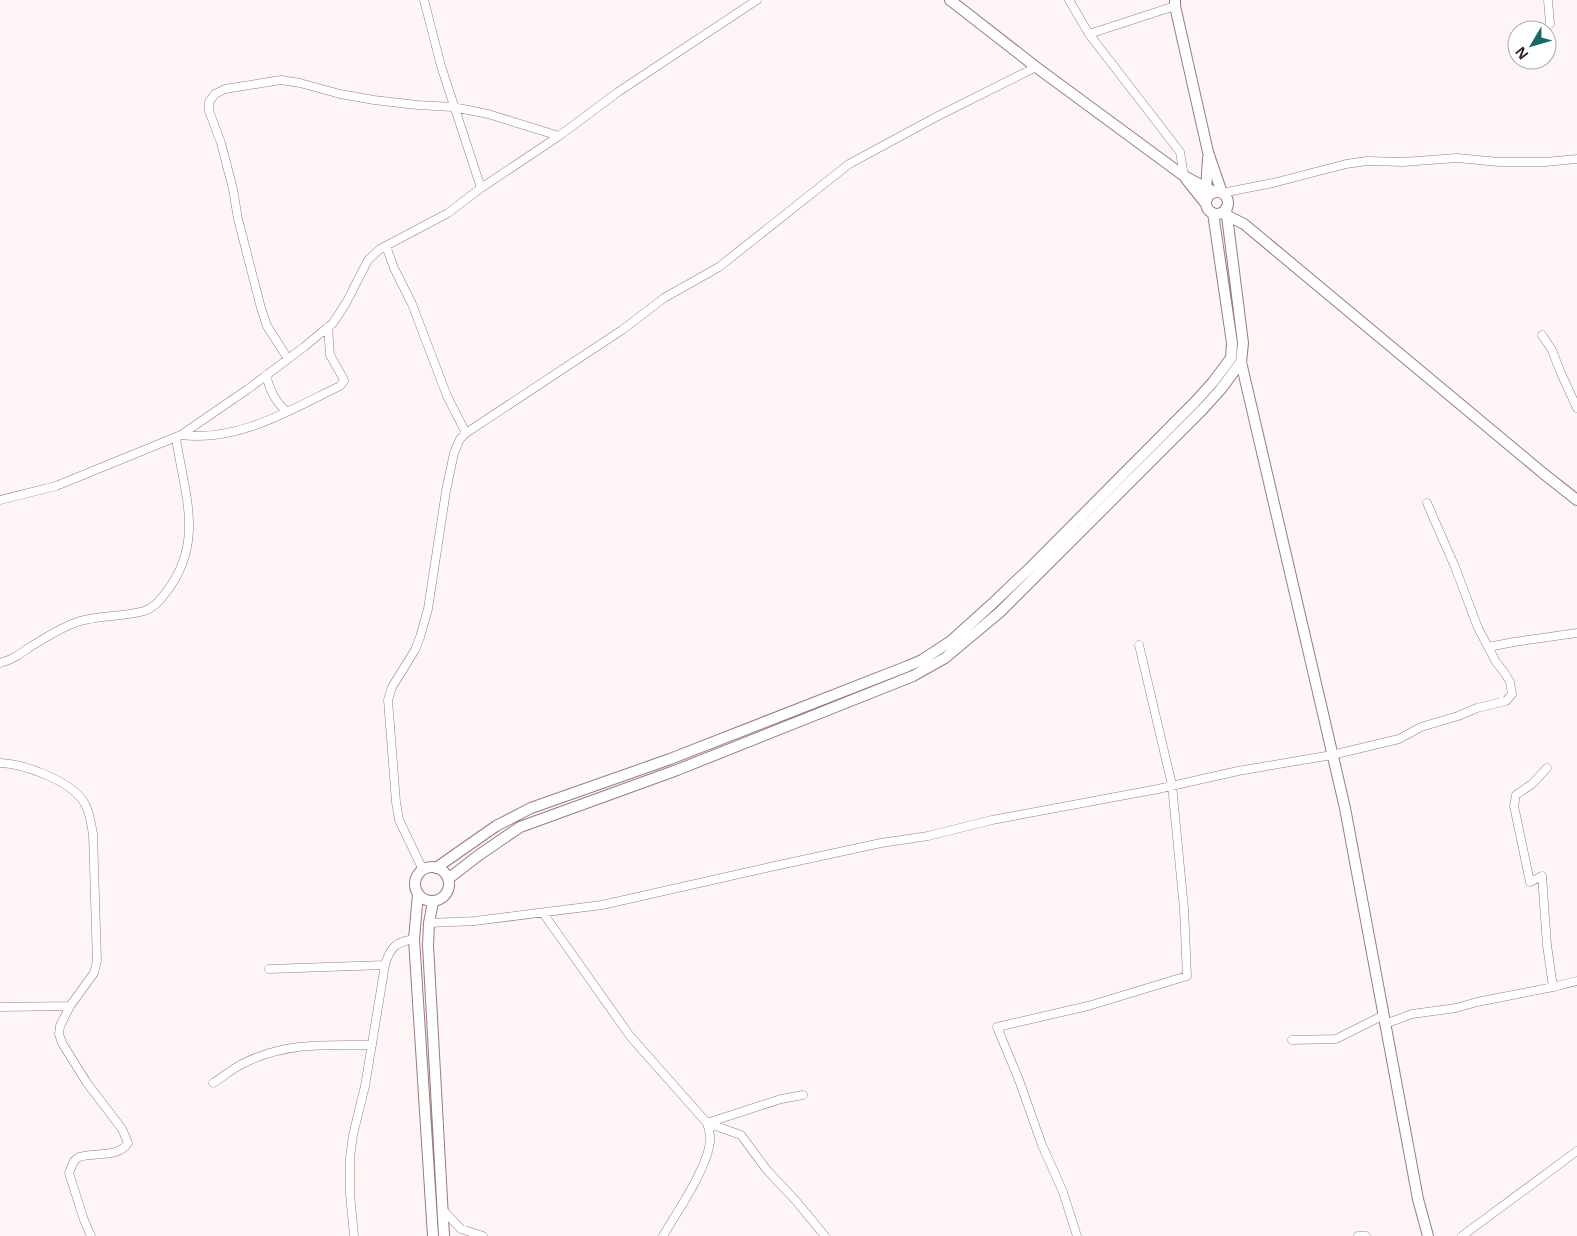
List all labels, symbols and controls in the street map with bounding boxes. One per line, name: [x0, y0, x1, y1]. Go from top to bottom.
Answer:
north arrow: [1507, 20, 1557, 70]
text: N: [1510, 43, 1532, 64]

